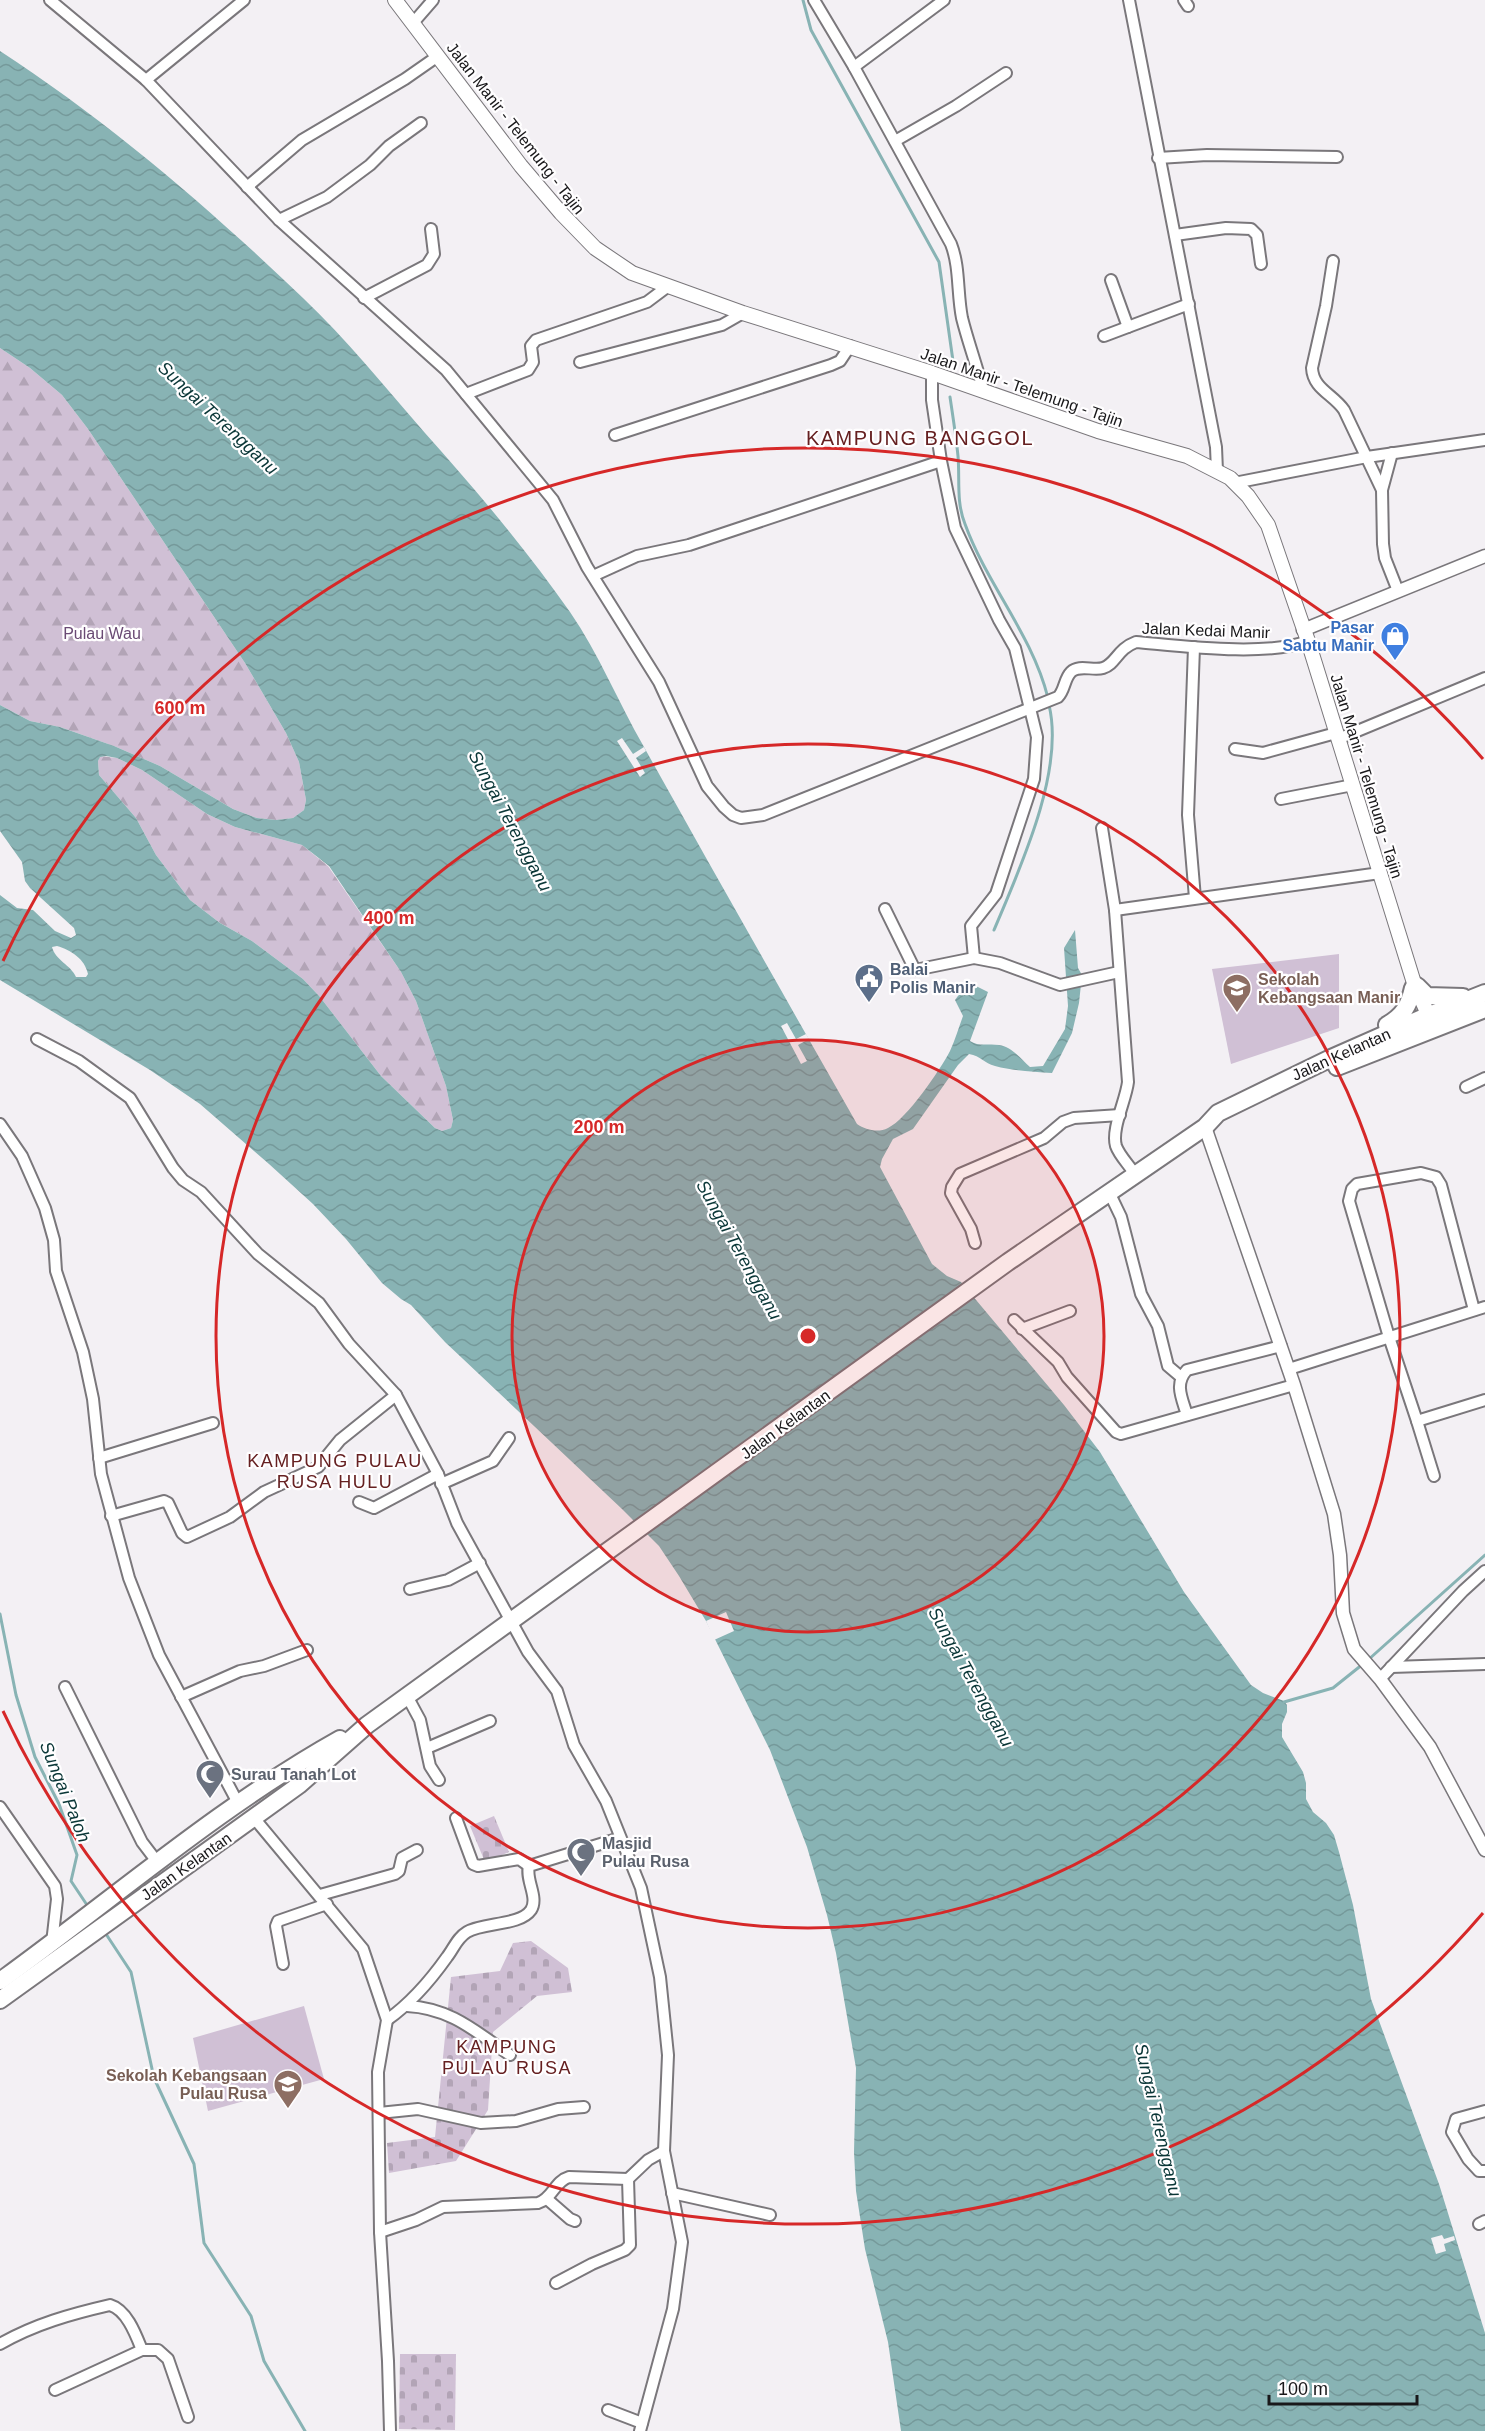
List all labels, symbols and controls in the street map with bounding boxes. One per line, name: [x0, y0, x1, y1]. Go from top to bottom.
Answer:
street label: Jalan Manir - Telemung - Tajin: [443, 39, 588, 217]
street label: Jalan Manir - Telemung - Tajin: [918, 345, 1125, 430]
water label: Sungai Terengganu: [154, 357, 282, 479]
district label: KAMPUNG BANGGOL: [806, 427, 1034, 449]
place label: Pasar Sabtu Manir: [1282, 619, 1374, 654]
street label: Jalan Kedai Manir: [1142, 620, 1271, 641]
shop icon: Pasar Sabtu Manir: [1379, 620, 1411, 662]
park label: Pulau Wau: [63, 625, 141, 642]
street label: Jalan Manir - Telemung - Tajin: [1327, 672, 1406, 880]
text: 600 m: [154, 698, 206, 718]
water label: Sungai Terengganu: [464, 747, 556, 895]
text: 400 m: [363, 908, 415, 928]
place label: Balai Polis Manir: [890, 961, 975, 996]
public building icon: Balai Polis Manir: [853, 962, 885, 1004]
place label: Sekolah Kebangsaan Manir: [1258, 971, 1400, 1006]
school or university icon: Sekolah Kebangsaan Manir: [1221, 972, 1253, 1014]
street label: Jalan Kelantan: [1289, 1025, 1393, 1084]
text: 200 m: [573, 1117, 625, 1137]
water label: Sungai Terengganu: [692, 1177, 786, 1323]
centre of rings: [798, 1326, 818, 1346]
street label: Jalan Kelantan: [737, 1386, 833, 1462]
district label: KAMPUNG PULAU RUSA HULU: [247, 1451, 423, 1492]
water label: Sungai Terengganu: [924, 1604, 1018, 1750]
water label: Sungai Paloh: [36, 1739, 94, 1845]
mosque icon: Surau Tanah Lot: [194, 1758, 226, 1800]
place label: Surau Tanah Lot: [231, 1766, 357, 1783]
street label: Jalan Kelantan: [138, 1829, 235, 1904]
place label: Masjid Pulau Rusa: [602, 1835, 689, 1870]
mosque icon: Masjid Pulau Rusa: [565, 1836, 597, 1878]
district label: KAMPUNG PULAU RUSA: [442, 2037, 572, 2078]
water label: Sungai Terengganu: [1131, 2042, 1185, 2198]
place label: Sekolah Kebangsaan Pulau Rusa: [106, 2067, 267, 2102]
school or university icon: Sekolah Kebangsaan Pulau Rusa: [272, 2068, 304, 2110]
scale bar: [1269, 2368, 1418, 2406]
text: 100 m: [1278, 2379, 1328, 2399]

